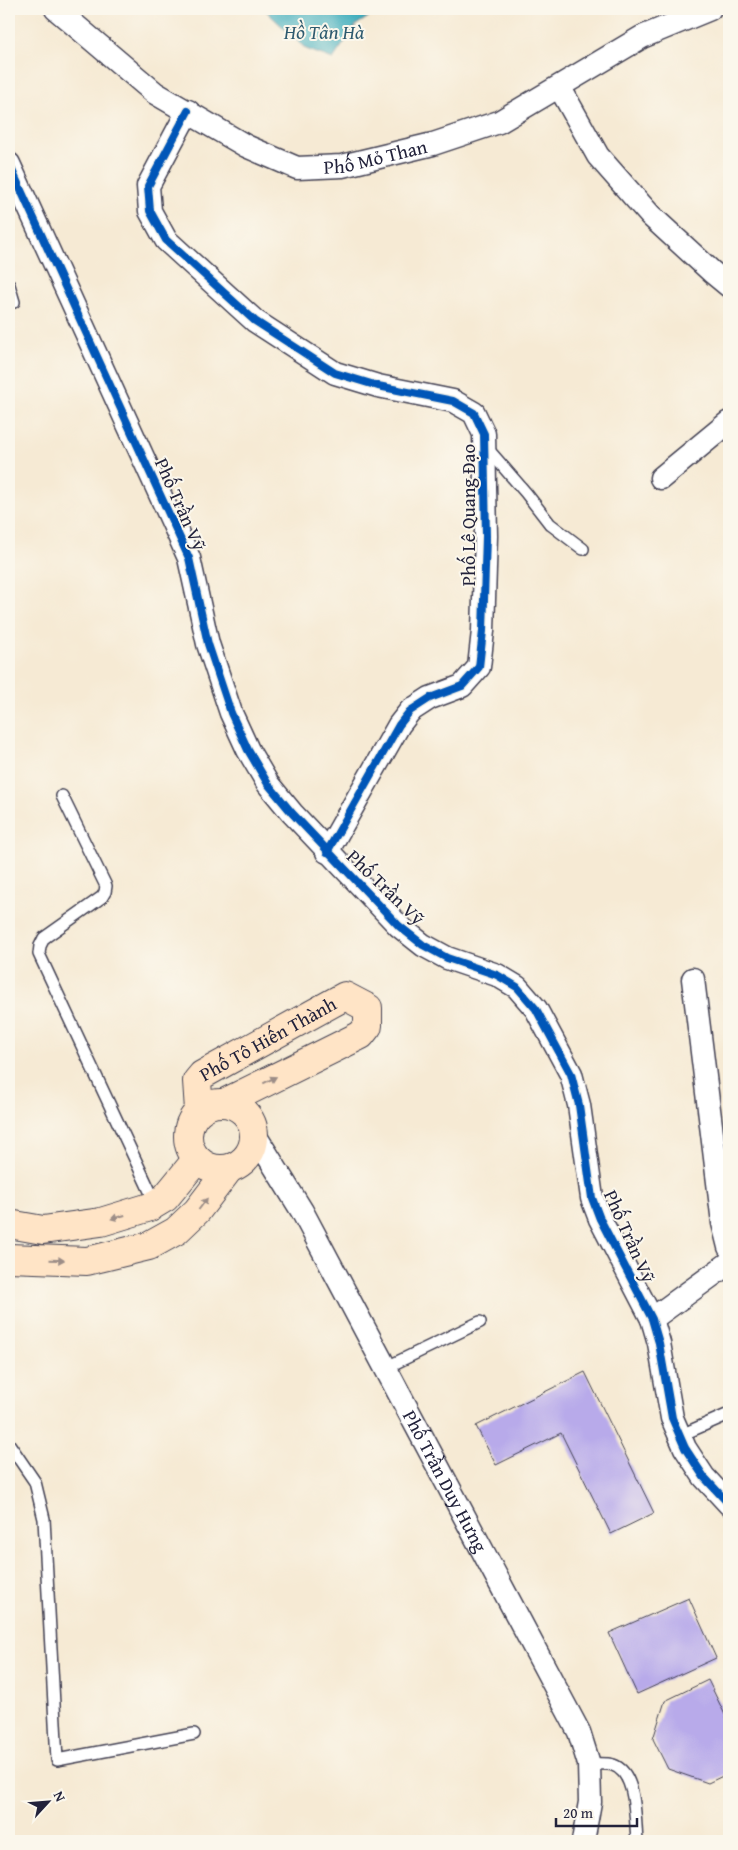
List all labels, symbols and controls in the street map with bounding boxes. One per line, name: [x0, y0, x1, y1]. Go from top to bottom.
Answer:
water label: Hồ Tân Hà: [283, 17, 365, 46]
street label: Phố Mỏ Than: [323, 132, 430, 181]
street label: Phố Lê Quang Đạo: [454, 444, 482, 586]
street label: Phố Trần Vỹ: [148, 453, 214, 555]
street label: Phố Trần Vỹ: [341, 843, 432, 932]
street label: Phố Tô Hiến Thành: [194, 989, 342, 1088]
one-way arrow: [263, 1076, 277, 1084]
street label: Phố Trần Vỹ: [597, 1185, 663, 1287]
one-way arrow: [197, 1198, 208, 1211]
one-way arrow: [111, 1213, 126, 1221]
one-way arrow: [50, 1256, 66, 1264]
street label: Phố Trần Duy Hưng: [396, 1405, 495, 1557]
north arrow: [22, 1778, 72, 1828]
text: N: [49, 1788, 71, 1805]
scale bar: [556, 1795, 637, 1827]
text: 20 m: [563, 1802, 594, 1823]

